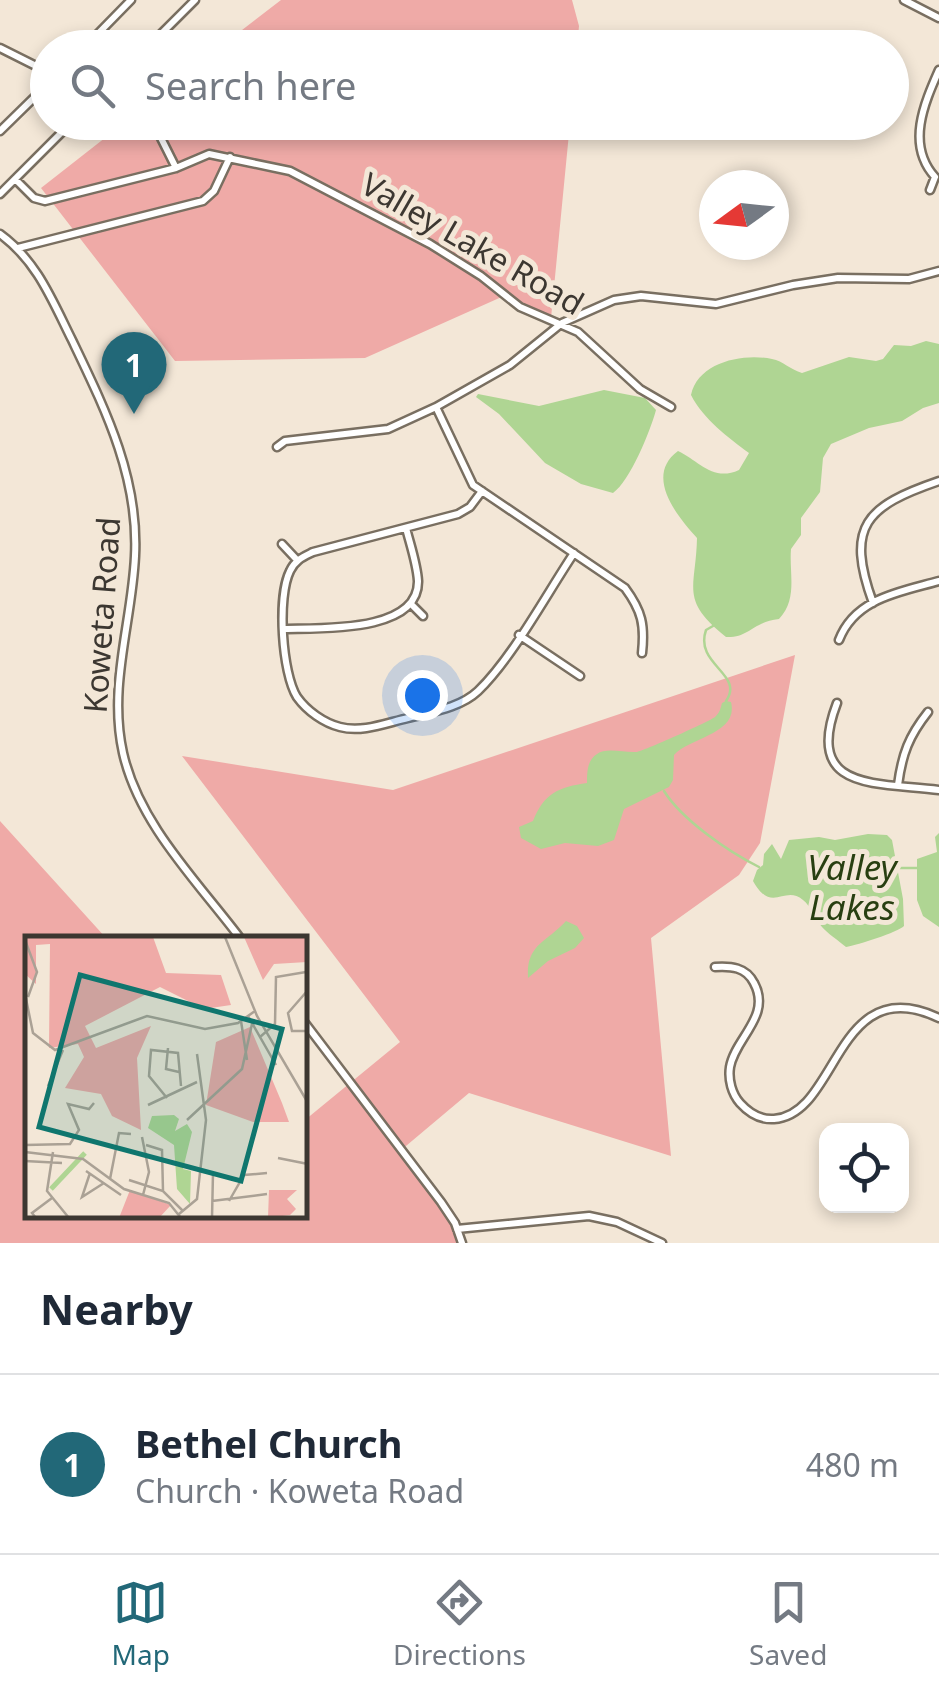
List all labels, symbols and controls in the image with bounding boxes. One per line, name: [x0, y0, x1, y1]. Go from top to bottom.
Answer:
search box: [30, 30, 909, 140]
icon: search: [65, 58, 120, 113]
text: Search here: [145, 59, 356, 111]
street label: Valley Lake Road: [354, 162, 592, 324]
north arrow: [699, 170, 789, 260]
pin: 1: [102, 332, 166, 414]
street label: Koweta Road: [73, 516, 129, 714]
your location: [397, 670, 448, 721]
water label: Valley Lakes: [807, 843, 899, 930]
inset map: [25, 936, 308, 1218]
map controls: [819, 1123, 909, 1213]
button: locate: [819, 1123, 909, 1213]
text: Nearby: [40, 1280, 193, 1337]
text: Bethel Church: [135, 1417, 402, 1469]
text: 1: [63, 1443, 82, 1486]
text: 480 m: [806, 1443, 899, 1486]
text: Church · Koweta Road: [135, 1469, 464, 1512]
tab: Map: [112, 1575, 170, 1673]
tab: Directions: [393, 1575, 526, 1673]
tab: Saved: [749, 1575, 827, 1673]

